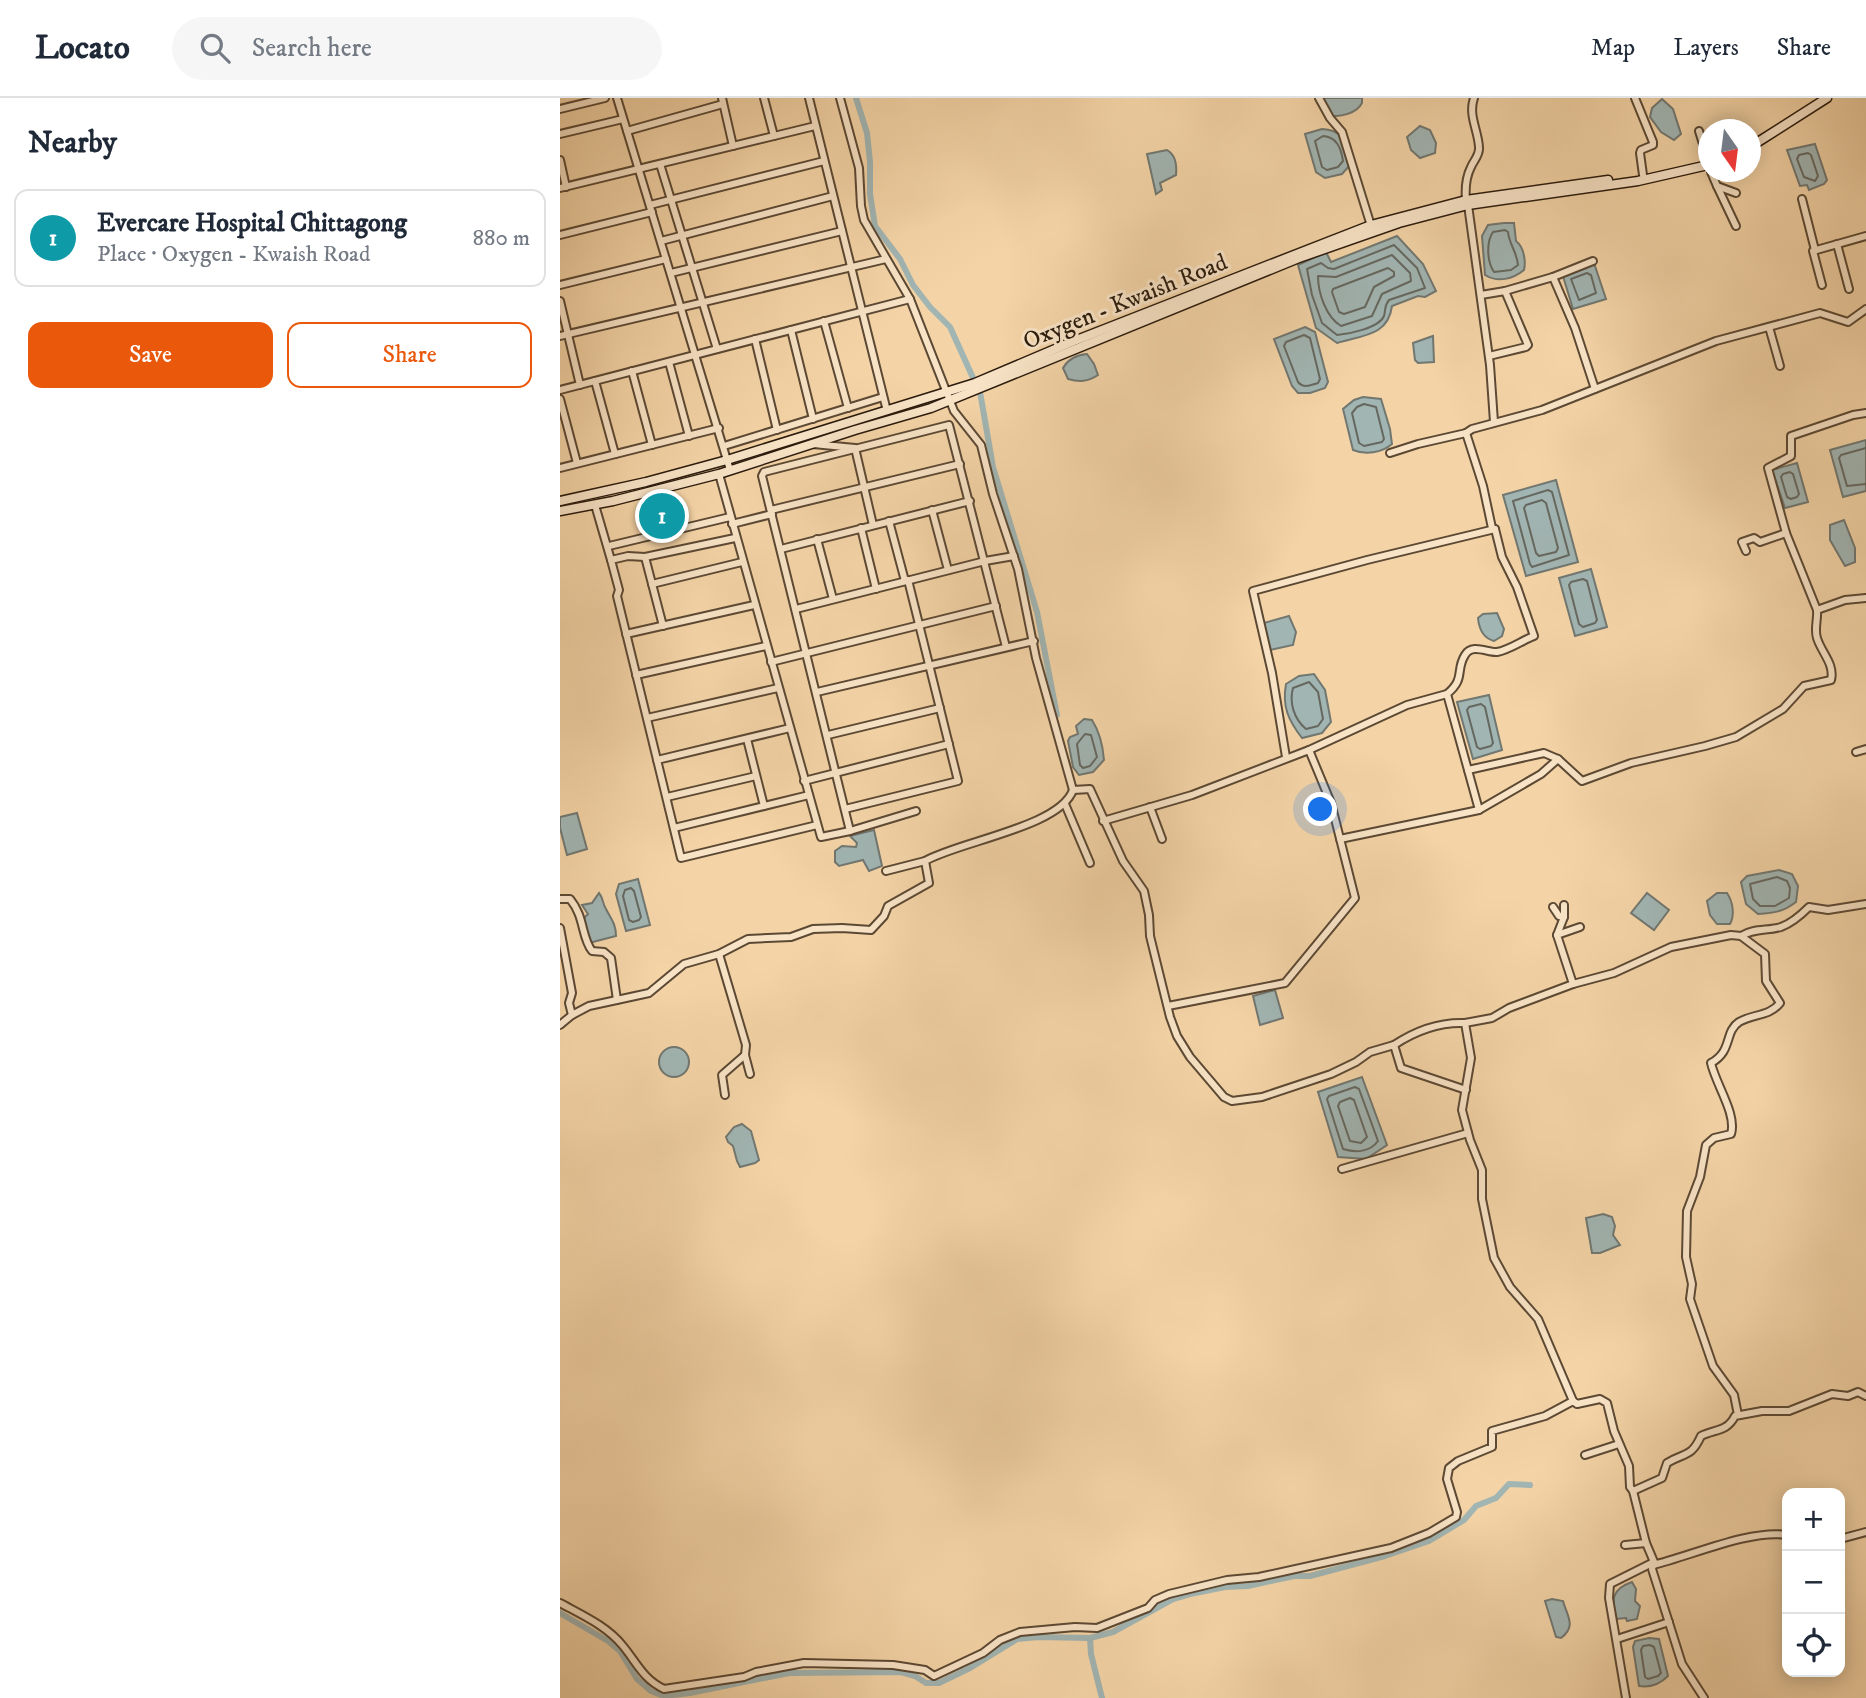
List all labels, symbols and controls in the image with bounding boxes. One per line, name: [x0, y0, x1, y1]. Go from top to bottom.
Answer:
search box: [172, 17, 662, 80]
text: Locato: [35, 28, 130, 69]
icon: search: [196, 29, 234, 67]
text: Search here: [252, 32, 372, 65]
text: Map: [1591, 33, 1635, 63]
text: Layers: [1673, 33, 1739, 63]
text: Share: [1777, 33, 1831, 63]
north arrow: [1698, 119, 1761, 182]
text: Nearby: [28, 125, 117, 162]
text: Evercare Hospital Chittagong: [97, 207, 407, 240]
text: 1: [49, 224, 57, 253]
text: 880 m: [472, 224, 530, 253]
text: Place · Oxygen - Kwaish Road: [97, 240, 370, 269]
street label: Oxygen - Kwaish Road: [1019, 247, 1232, 357]
button: Save: [28, 322, 273, 388]
button: Share: [287, 322, 532, 388]
pin: 1: [639, 490, 685, 542]
your location: [1303, 792, 1337, 826]
map controls: [1782, 1488, 1845, 1677]
button: +: [1782, 1488, 1845, 1551]
button: −: [1782, 1551, 1845, 1614]
button: locate: [1782, 1614, 1845, 1677]

